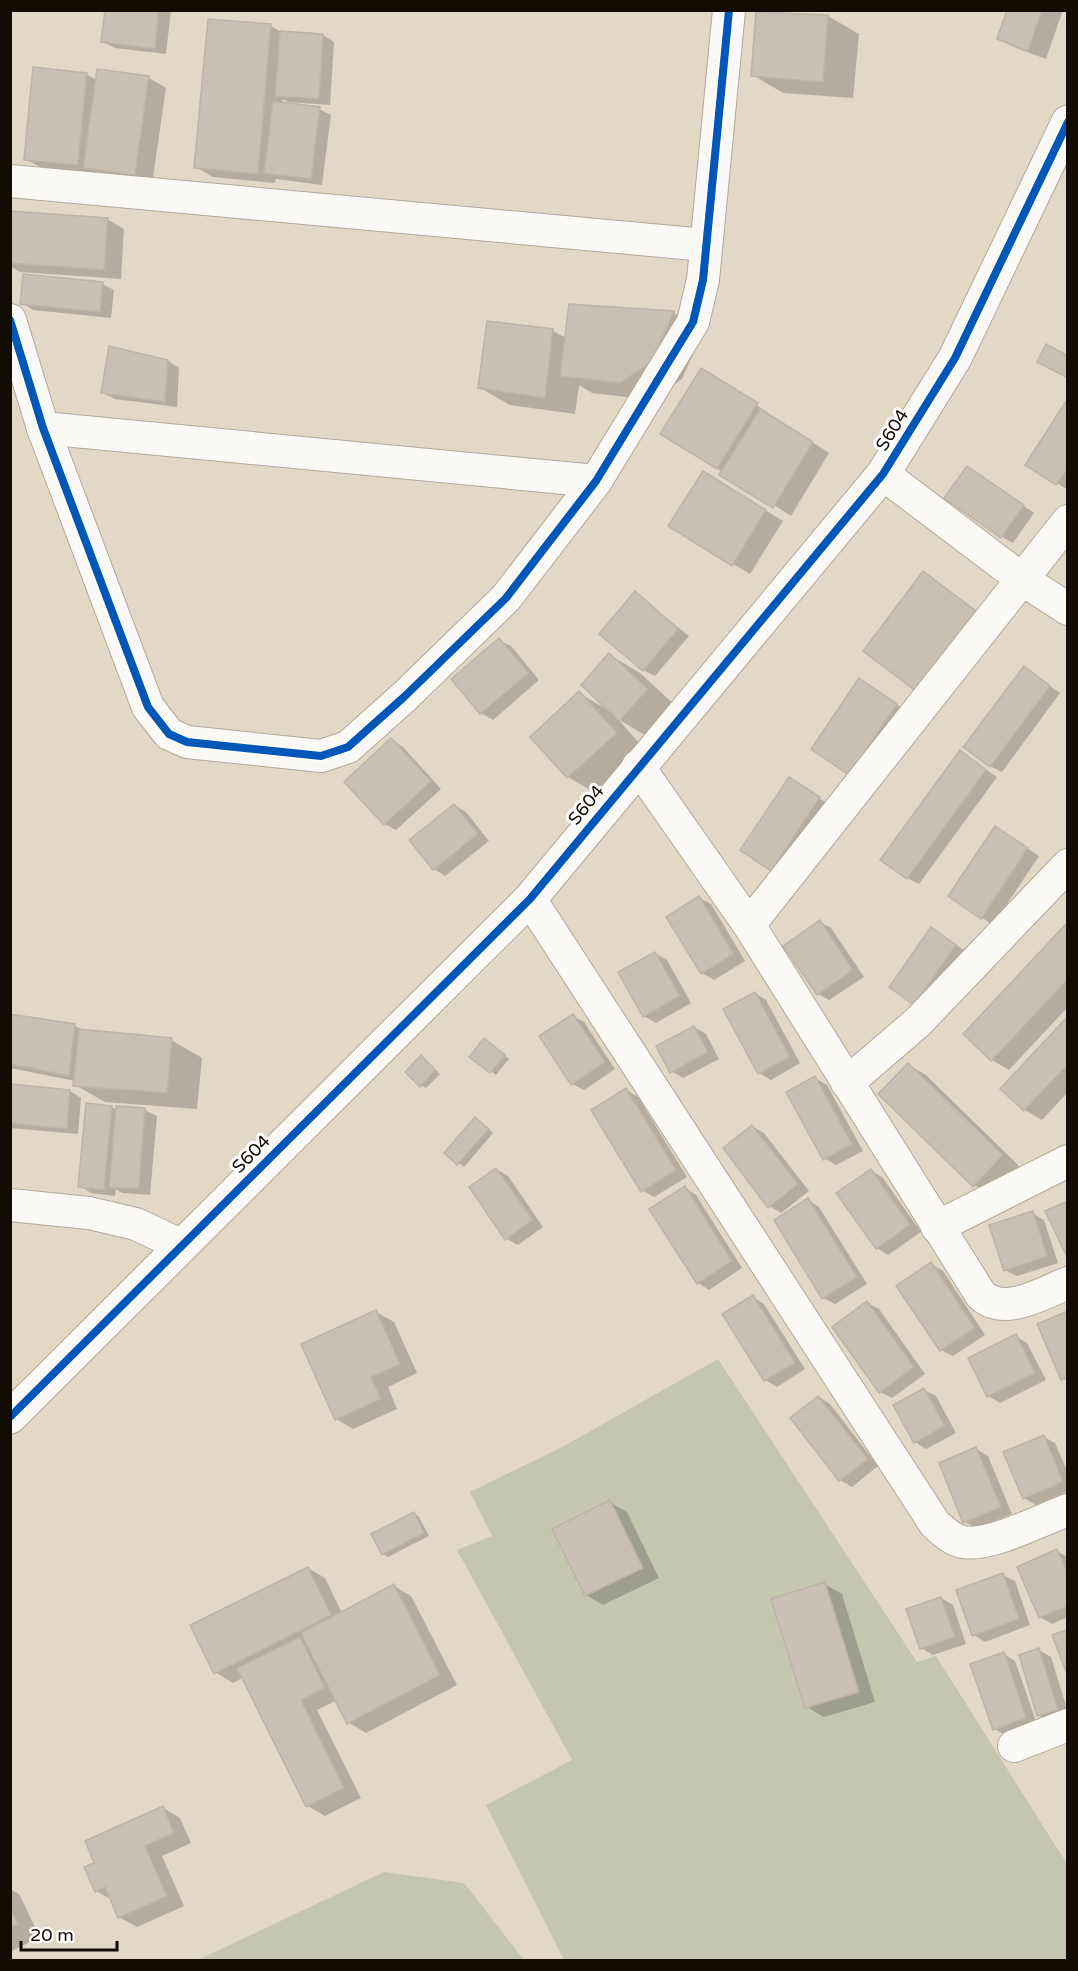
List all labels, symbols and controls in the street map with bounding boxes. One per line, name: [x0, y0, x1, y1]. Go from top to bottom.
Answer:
street label: S604: [871, 405, 913, 455]
street label: S604: [563, 781, 609, 829]
street label: S604: [227, 1130, 275, 1178]
scale bar: [21, 1914, 117, 1952]
text: 20 m: [30, 1924, 74, 1946]

